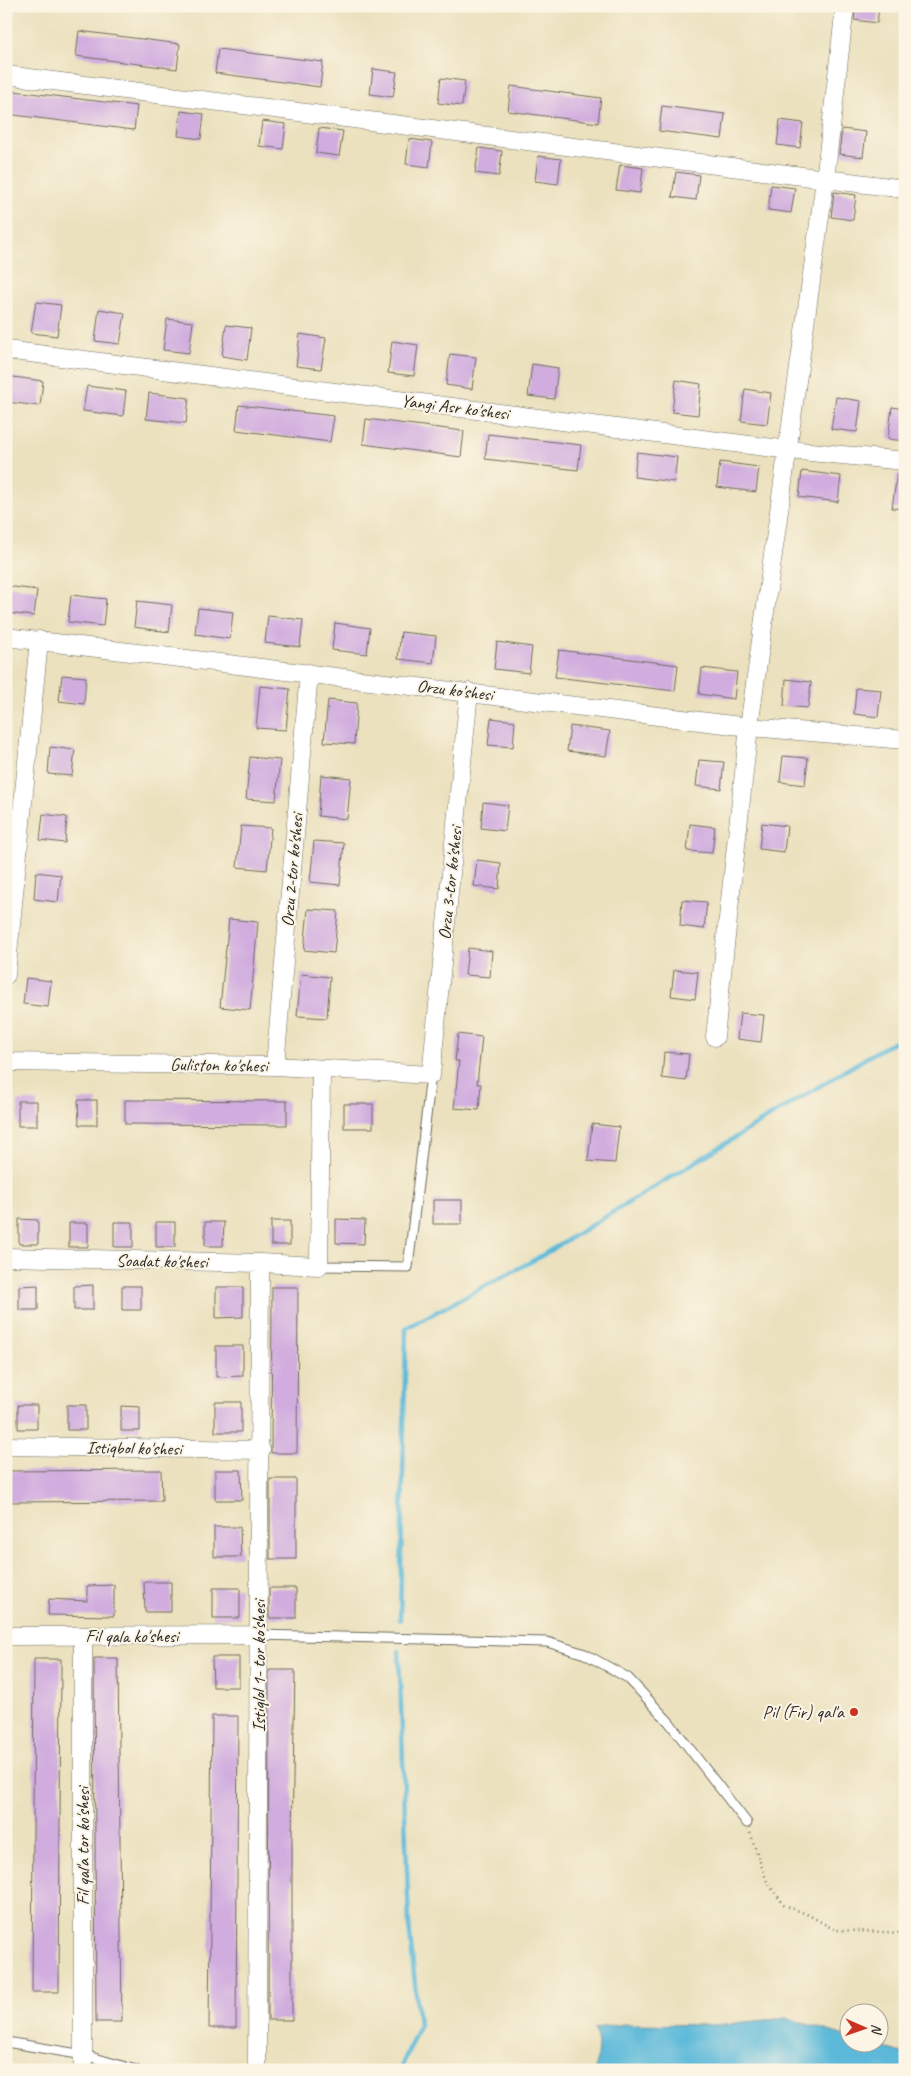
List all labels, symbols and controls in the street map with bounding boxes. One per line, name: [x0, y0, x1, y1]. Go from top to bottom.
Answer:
street label: Yangi Asr ko'shesi: [400, 389, 513, 425]
street label: Orzu ko'shesi: [416, 674, 497, 706]
street label: Orzu 2-tor ko'shesi: [276, 810, 308, 928]
street label: Orzu 3-tor ko'shesi: [433, 823, 467, 941]
street label: Guliston ko'shesi: [170, 1053, 271, 1077]
street label: Soadat ko'shesi: [116, 1249, 211, 1273]
street label: Istiqbol ko'shesi: [86, 1436, 185, 1460]
street label: Istiqlol 1- tor ko'shesi: [248, 1597, 270, 1732]
street label: Fil qala ko'shesi: [86, 1625, 181, 1647]
place label: Pil (Fir) qal'a: [763, 1701, 845, 1723]
marker: Pil (Fir) qal'a: [848, 1706, 860, 1718]
street label: Fil qal'a tor ko'shesi: [72, 1784, 94, 1905]
north arrow: [838, 2004, 888, 2054]
text: N: [868, 2024, 885, 2035]

